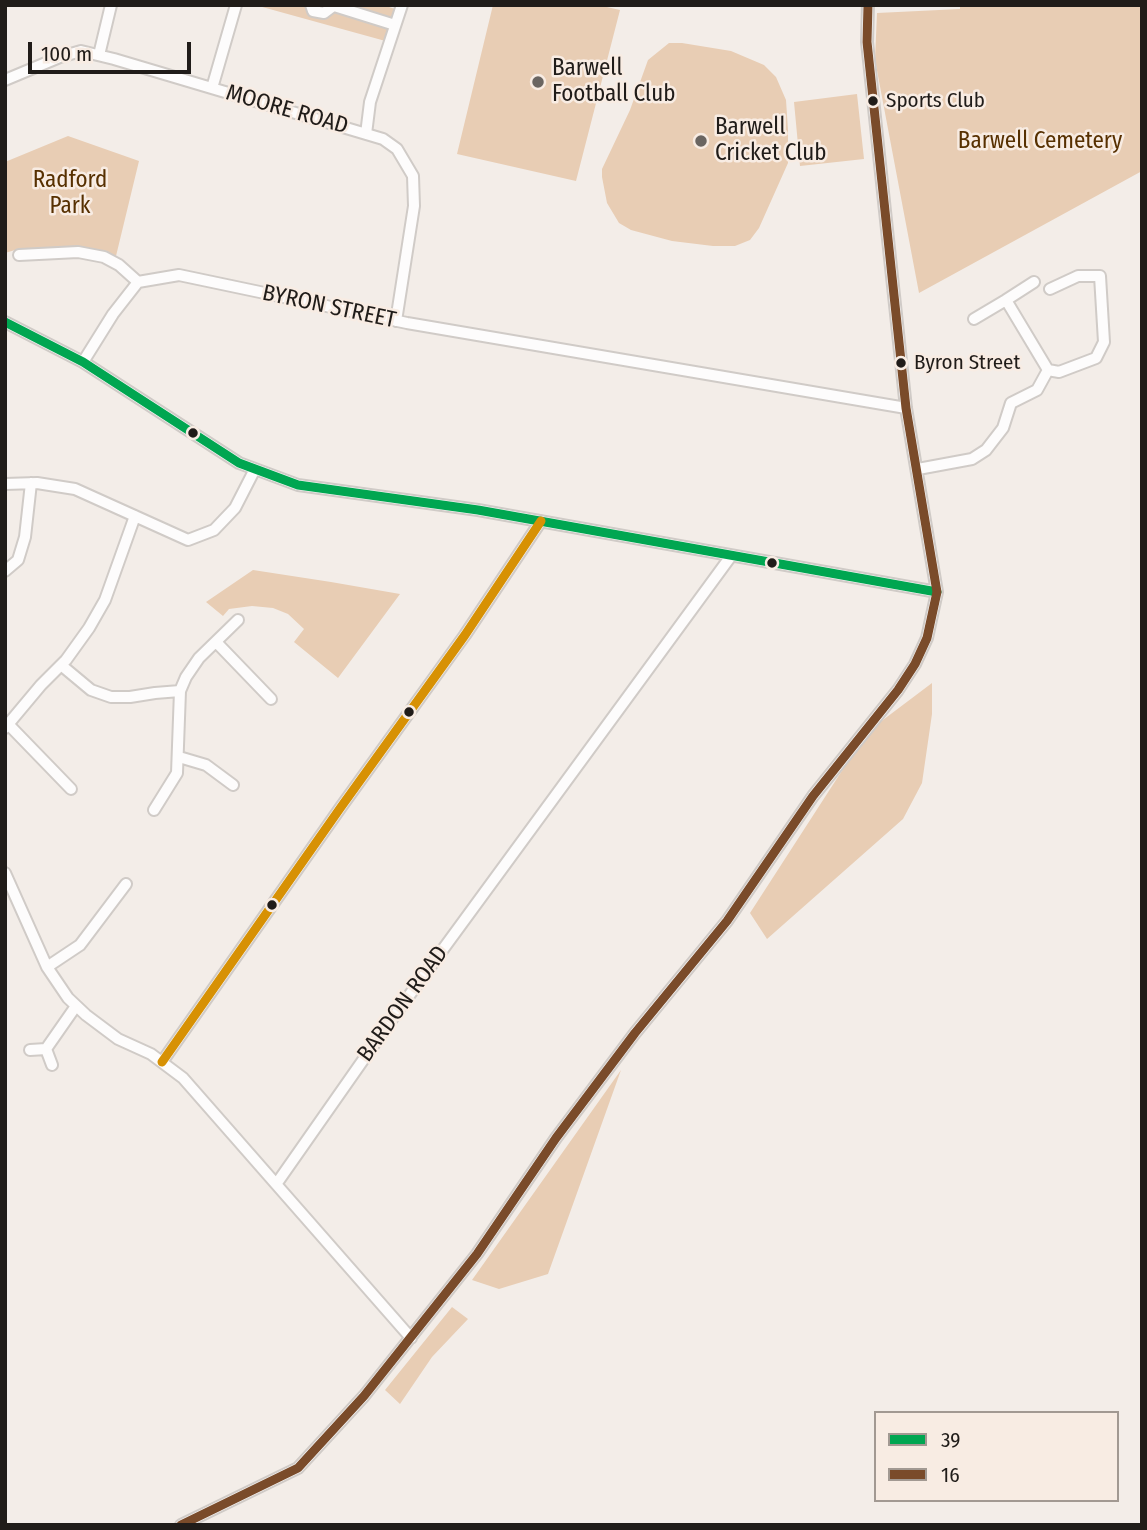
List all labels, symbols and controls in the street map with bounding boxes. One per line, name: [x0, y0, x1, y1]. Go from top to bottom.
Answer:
scale bar: [32, 28, 194, 72]
text: 100 m: [41, 41, 92, 67]
place label: Barwell Football Club: [552, 55, 675, 109]
marker: Barwell Football Club: [530, 74, 546, 90]
street label: MOORE ROAD: [223, 79, 351, 141]
place label: Sports Club: [886, 88, 985, 114]
marker: Sports Club: [866, 94, 880, 108]
place label: Barwell Cricket Club: [715, 114, 827, 168]
park label: Barwell Cemetery: [958, 128, 1122, 156]
marker: Barwell Cricket Club: [693, 133, 709, 149]
park label: Radford Park: [33, 167, 107, 221]
street label: BYRON STREET: [260, 279, 398, 335]
place label: Byron Street: [914, 350, 1020, 376]
marker: Byron Street: [894, 356, 908, 370]
unlabelled marker: [186, 426, 200, 440]
unlabelled marker: [765, 556, 779, 570]
unlabelled marker: [402, 705, 416, 719]
unlabelled marker: [265, 898, 279, 912]
street label: BARDON ROAD: [352, 941, 454, 1067]
legend: [874, 1411, 1119, 1502]
text: 39: [941, 1427, 960, 1453]
text: 16: [941, 1462, 960, 1488]

